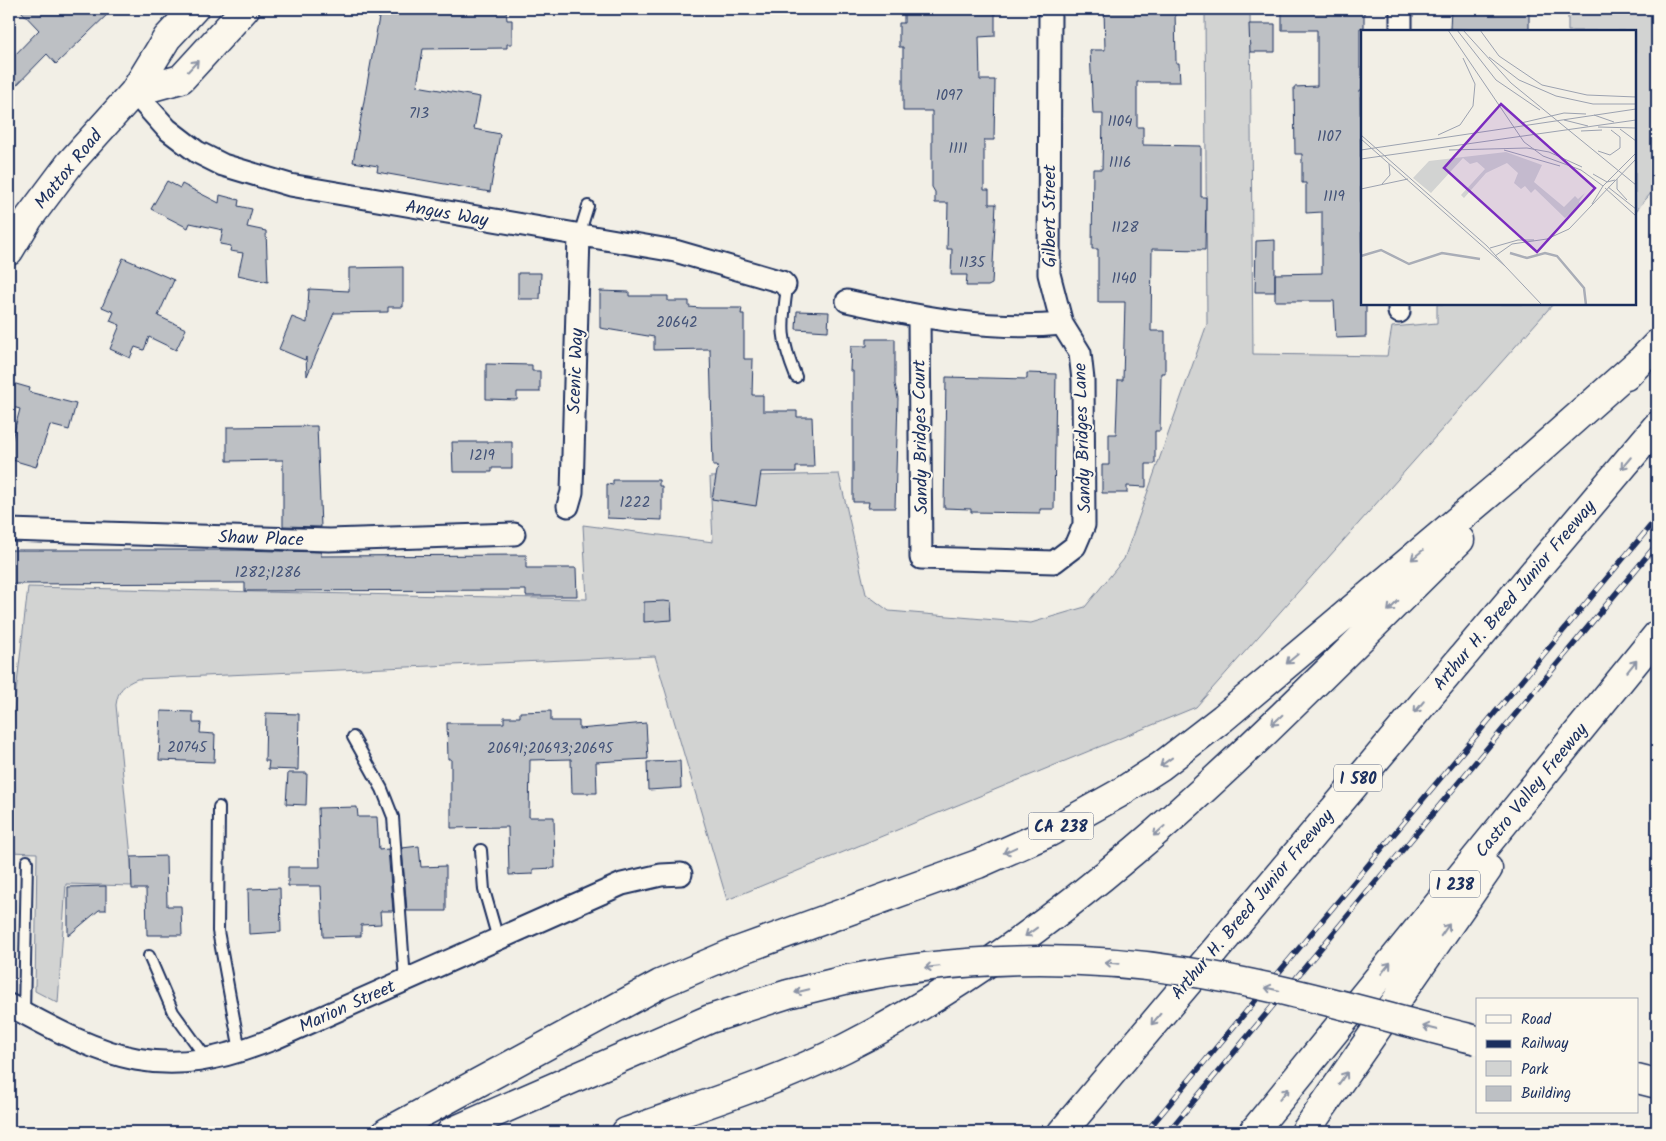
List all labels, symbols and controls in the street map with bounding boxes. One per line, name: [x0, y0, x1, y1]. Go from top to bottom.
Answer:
inset map: [1361, 30, 1636, 305]
one-way arrow: [187, 59, 199, 72]
house number: 1097: [936, 84, 963, 108]
house number: 713: [409, 102, 430, 126]
house number: 1104: [1107, 110, 1133, 134]
street label: Mattox Road: [28, 123, 111, 216]
house number: 1107: [1317, 125, 1342, 149]
house number: 1111: [949, 137, 968, 161]
house number: 1116: [1109, 151, 1131, 175]
street label: Gilbert Street: [1036, 163, 1065, 268]
house number: 1119: [1323, 185, 1345, 209]
street label: Angus Way: [403, 193, 491, 236]
house number: 1128: [1111, 216, 1140, 240]
house number: 1135: [959, 251, 986, 275]
house number: 1140: [1111, 267, 1137, 291]
house number: 20642: [656, 311, 698, 335]
street label: Scenic Way: [561, 327, 593, 414]
street label: Sandy Bridges Court: [906, 358, 937, 515]
street label: Sandy Bridges Lane: [1066, 362, 1101, 514]
house number: 1219: [469, 444, 495, 468]
one-way arrow: [1620, 456, 1631, 469]
house number: 1222: [620, 491, 650, 515]
street label: Arthur H. Breed Junior Freeway: [1426, 494, 1604, 698]
street label: Shaw Place: [218, 524, 304, 555]
one-way arrow: [1411, 549, 1424, 560]
house number: 1282;1286: [235, 561, 301, 585]
one-way arrow: [1387, 600, 1399, 612]
one-way arrow: [1286, 654, 1299, 665]
one-way arrow: [1627, 659, 1638, 672]
one-way arrow: [1413, 700, 1424, 713]
one-way arrow: [1271, 714, 1284, 726]
street label: Castro Valley Freeway: [1469, 717, 1596, 865]
house number: 20745: [167, 736, 208, 760]
house number: 20691;20693;20695: [487, 737, 614, 761]
one-way arrow: [1159, 757, 1173, 767]
road number: I 580: [1334, 764, 1382, 791]
street label: Arthur H. Breed Junior Freeway: [1164, 803, 1342, 1007]
road number: CA 238: [1028, 812, 1094, 839]
one-way arrow: [1152, 826, 1165, 837]
one-way arrow: [1003, 846, 1018, 856]
road number: I 238: [1430, 871, 1480, 898]
one-way arrow: [1440, 923, 1450, 937]
one-way arrow: [1025, 927, 1038, 938]
one-way arrow: [1104, 958, 1120, 968]
one-way arrow: [925, 962, 941, 972]
one-way arrow: [1381, 962, 1392, 975]
street label: Marion Street: [294, 973, 402, 1042]
one-way arrow: [1265, 984, 1281, 994]
one-way arrow: [795, 987, 811, 996]
legend: [1476, 998, 1638, 1114]
text: Road: [1521, 1008, 1552, 1032]
one-way arrow: [1151, 1012, 1162, 1025]
one-way arrow: [1422, 1023, 1438, 1032]
text: Railway: [1521, 1032, 1569, 1056]
text: Park: [1521, 1058, 1549, 1082]
one-way arrow: [1338, 1071, 1348, 1085]
text: Building: [1521, 1082, 1571, 1106]
one-way arrow: [1278, 1088, 1289, 1101]

